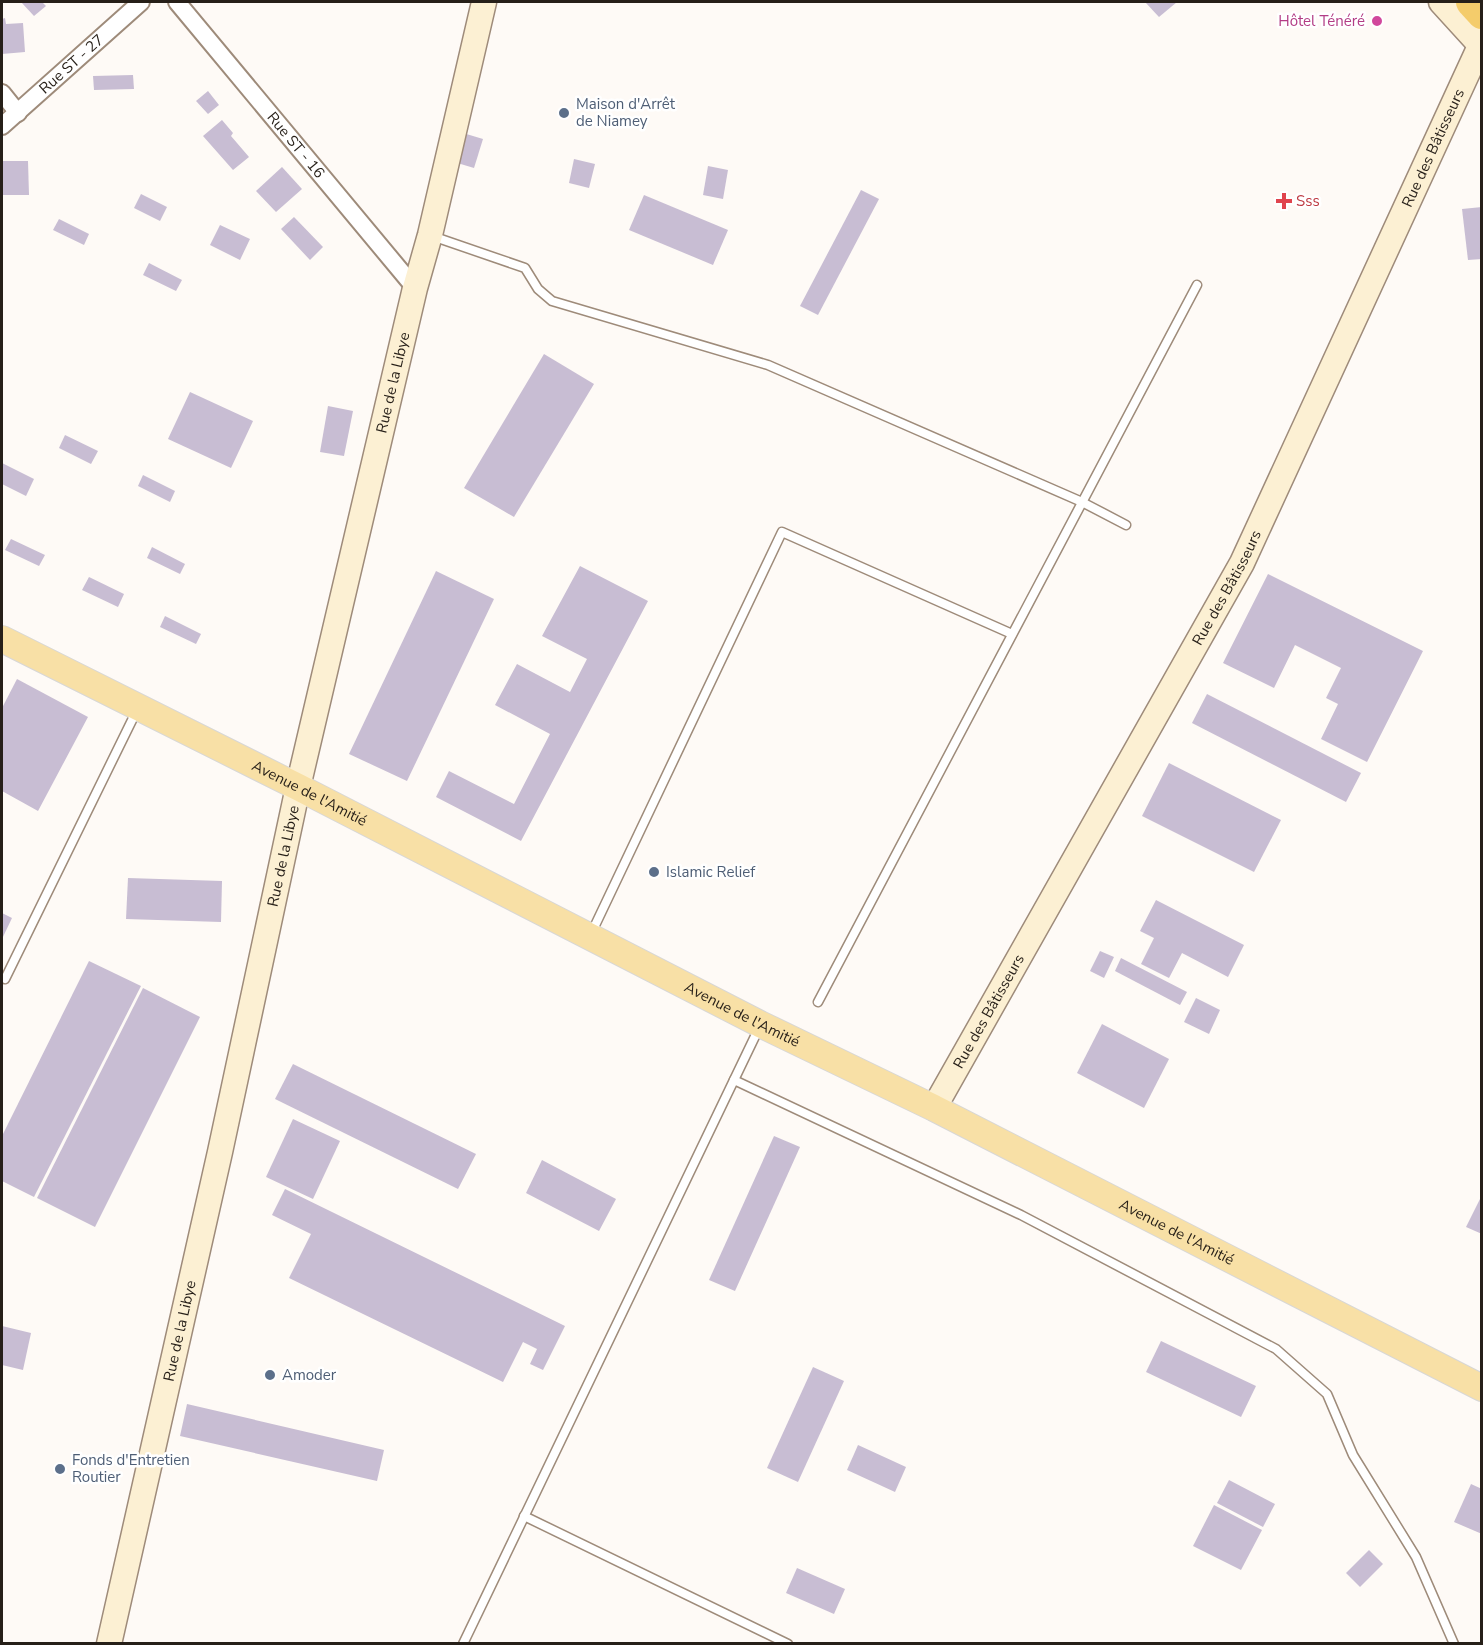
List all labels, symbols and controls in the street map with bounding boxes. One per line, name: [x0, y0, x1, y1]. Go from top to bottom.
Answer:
place label: Hôtel Ténéré: [1278, 11, 1365, 31]
marker: Hôtel Ténéré: [1370, 14, 1384, 28]
street label: Rue ST - 27: [35, 30, 108, 98]
street label: Rue des Bâtisseurs: [1397, 85, 1469, 210]
place label: Maison d'Arrêt de Niamey: [576, 94, 676, 131]
marker: Maison d'Arrêt de Niamey: [557, 106, 571, 120]
street label: Rue ST - 16: [263, 108, 329, 182]
place label: Sss: [1296, 191, 1320, 211]
marker: Sss: [1277, 194, 1291, 208]
street label: Rue de la Libye: [371, 330, 414, 435]
street label: Rue des Bâtisseurs: [1187, 527, 1266, 649]
street label: Avenue de l'Amitié: [249, 756, 371, 831]
street label: Rue de la Libye: [263, 804, 304, 909]
place label: Islamic Relief: [666, 862, 756, 882]
marker: Islamic Relief: [647, 865, 661, 879]
street label: Rue des Bâtisseurs: [948, 951, 1029, 1072]
street label: Avenue de l'Amitié: [681, 977, 803, 1052]
street label: Avenue de l'Amitié: [1116, 1194, 1238, 1270]
street label: Rue de la Libye: [159, 1278, 201, 1383]
place label: Amoder: [282, 1365, 337, 1385]
marker: Amoder: [263, 1368, 277, 1382]
place label: Fonds d'Entretien Routier: [72, 1450, 190, 1487]
marker: Fonds d'Entretien Routier: [53, 1462, 67, 1476]

